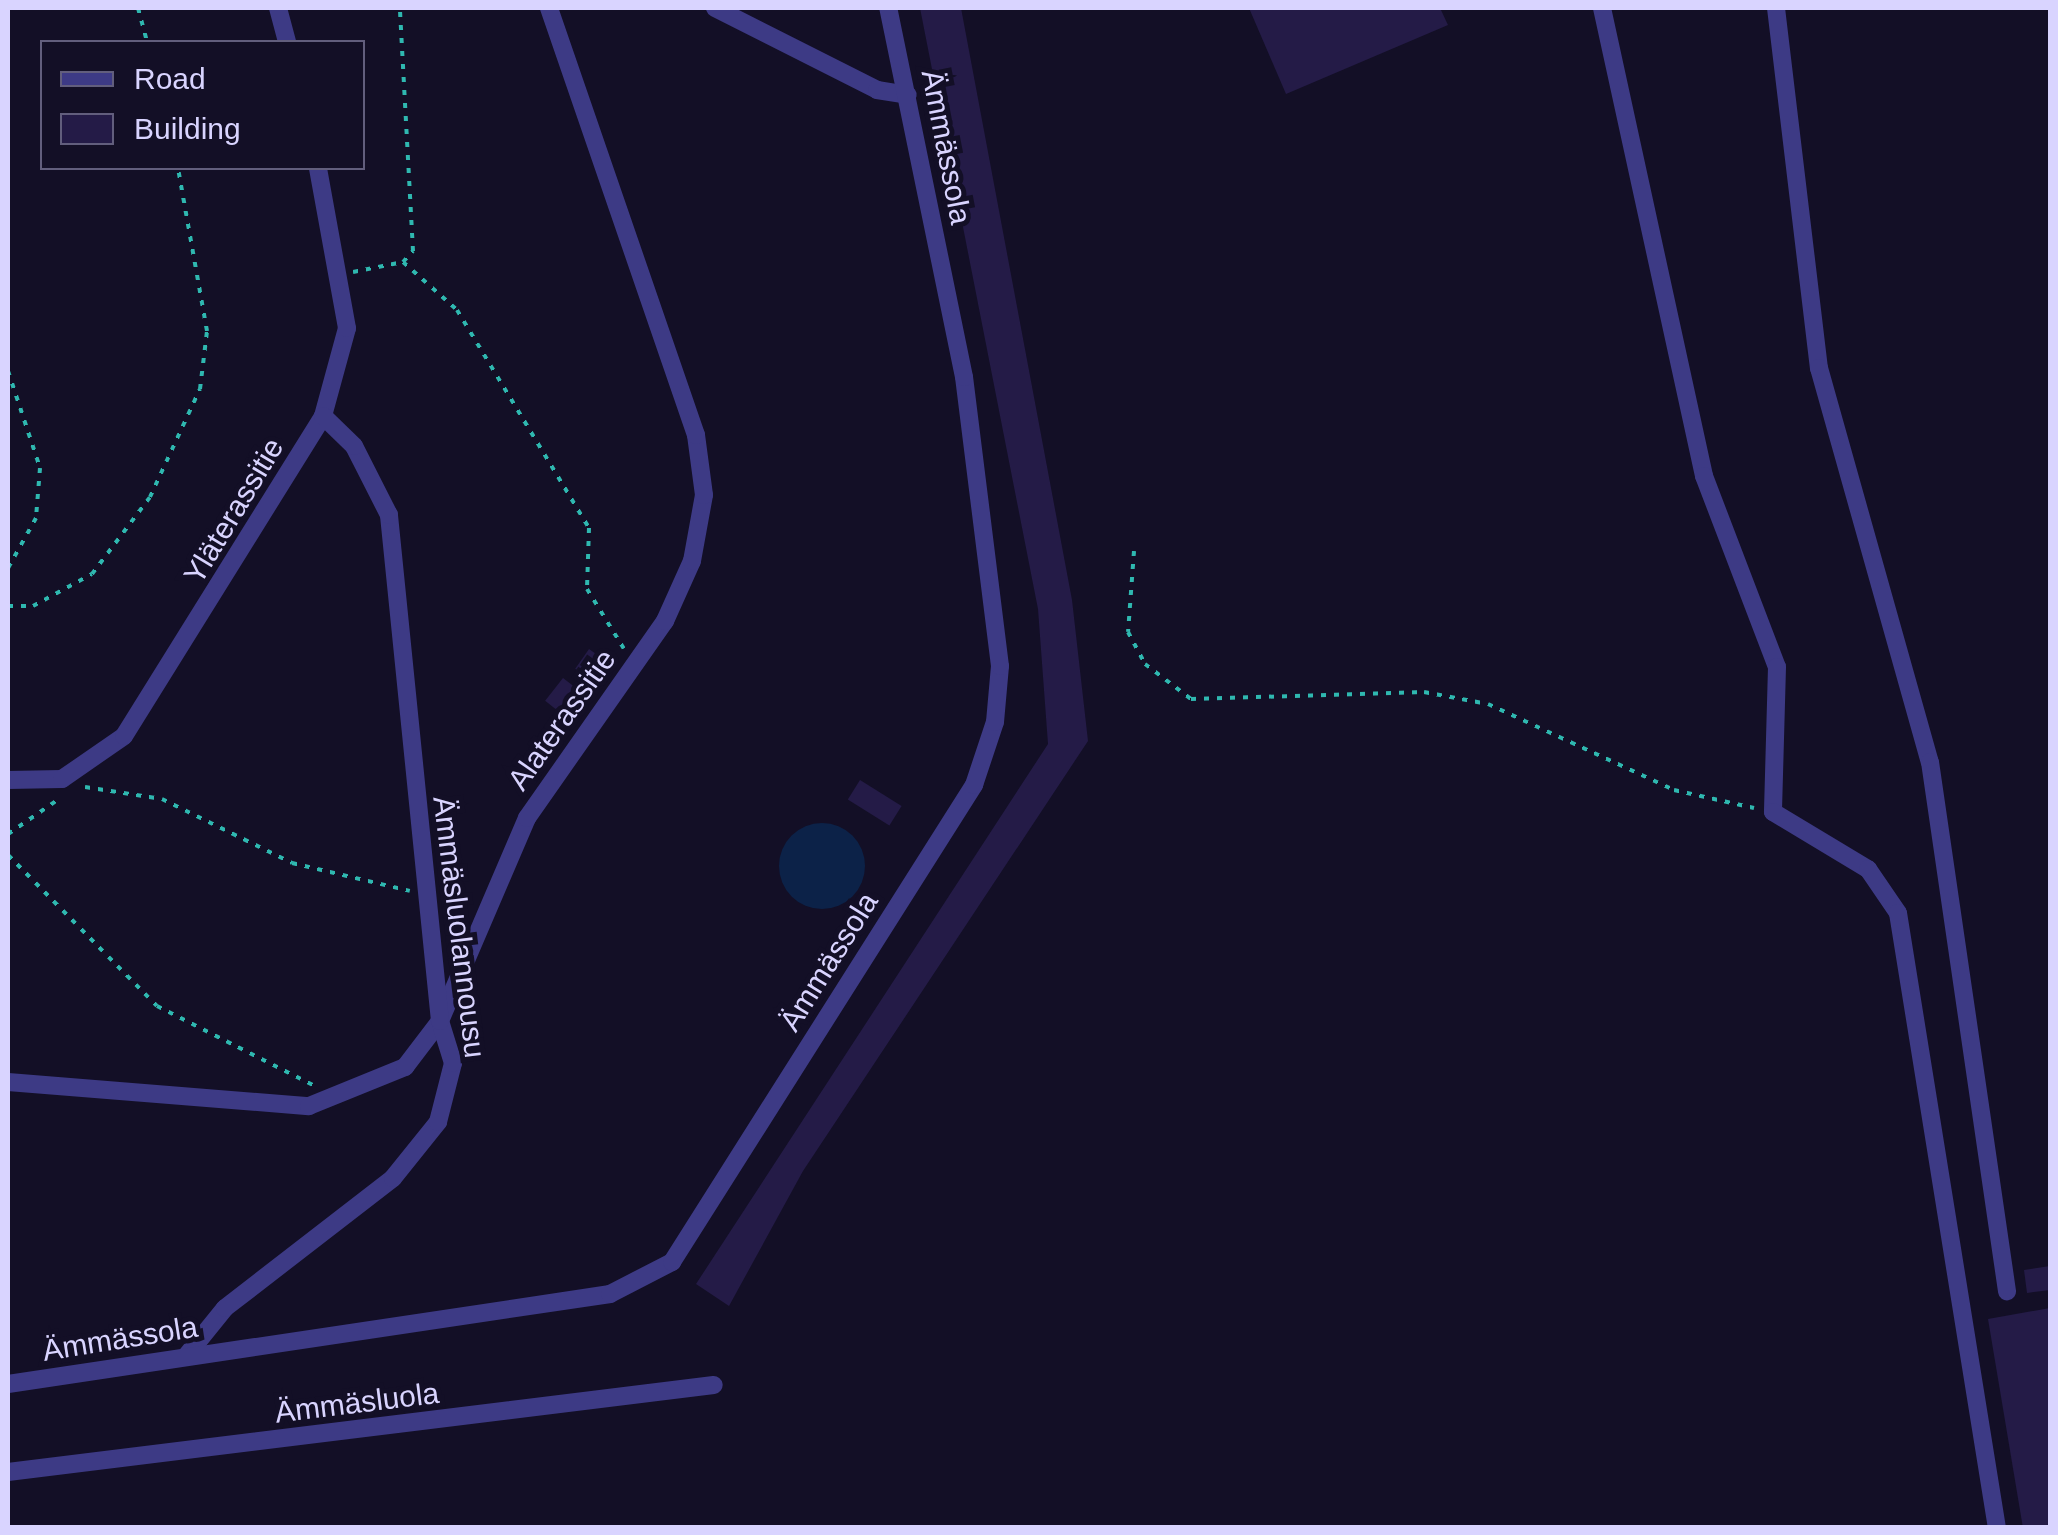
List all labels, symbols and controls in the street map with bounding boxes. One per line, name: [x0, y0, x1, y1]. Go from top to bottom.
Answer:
legend: [40, 40, 365, 170]
text: Road: [134, 62, 206, 95]
street label: Ämmässola: [913, 67, 979, 227]
text: Building: [134, 112, 241, 145]
street label: Yläterassitie: [176, 432, 292, 590]
street label: Alaterassitie: [500, 643, 624, 797]
street label: Ämmäsluolannousu: [425, 794, 493, 1060]
street label: Ämmässola: [772, 886, 886, 1038]
street label: Ämmässola: [40, 1309, 200, 1369]
street label: Ämmäsluola: [273, 1375, 441, 1431]

